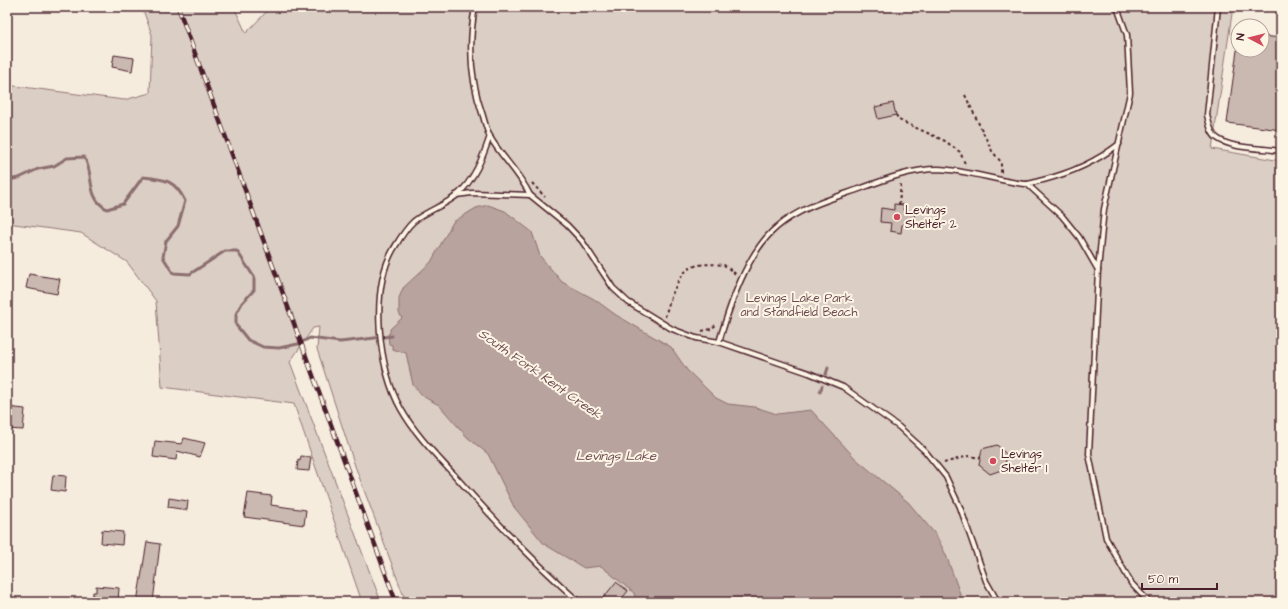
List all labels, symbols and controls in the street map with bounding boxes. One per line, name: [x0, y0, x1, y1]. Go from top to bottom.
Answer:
north arrow: [1230, 18, 1270, 58]
text: N: [1233, 32, 1248, 41]
place label: Levings Shelter 2: [905, 202, 957, 233]
marker: Levings Shelter 2: [892, 212, 902, 222]
park label: Levings Lake Park and Standfield Beach: [741, 290, 857, 321]
water label: South Fork Kent Creek: [475, 325, 606, 424]
place label: Levings Shelter 1: [1001, 446, 1048, 477]
water label: Levings Lake: [576, 447, 657, 466]
marker: Levings Shelter 1: [988, 456, 998, 466]
scale bar: [1142, 565, 1217, 591]
text: 50 m: [1148, 571, 1179, 588]

